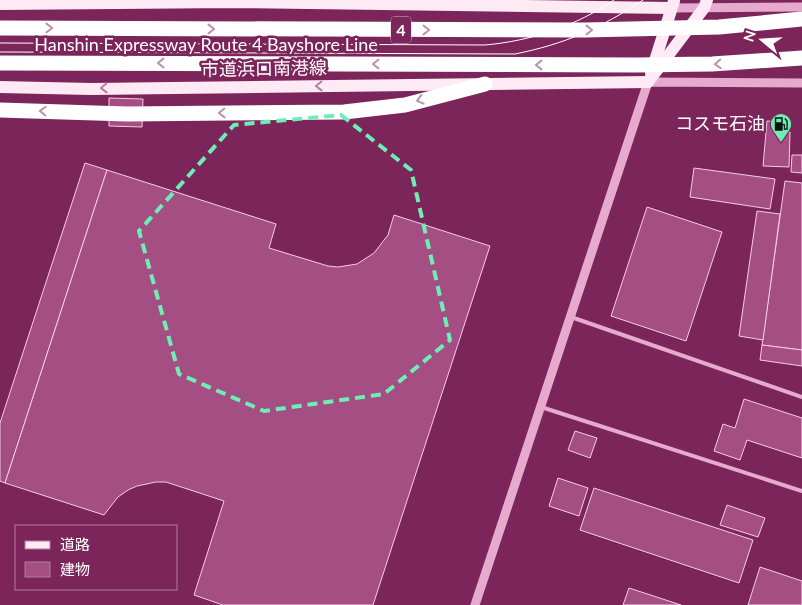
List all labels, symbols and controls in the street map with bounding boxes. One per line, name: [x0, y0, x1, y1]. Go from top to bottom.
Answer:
north arrow: [737, 15, 787, 65]
road number: 4: [391, 16, 411, 44]
one-way arrow: [45, 23, 53, 33]
one-way arrow: [208, 24, 215, 34]
one-way arrow: [422, 25, 430, 35]
one-way arrow: [585, 25, 593, 35]
text: N: [739, 28, 759, 44]
street label: Hanshin Expressway Route 4 Bayshore Line: [34, 33, 378, 55]
street label: 市道浜口南港線: [201, 56, 327, 80]
one-way arrow: [157, 58, 164, 68]
one-way arrow: [714, 58, 722, 69]
one-way arrow: [372, 59, 380, 69]
one-way arrow: [534, 60, 542, 70]
one-way arrow: [315, 81, 322, 91]
one-way arrow: [100, 83, 108, 94]
one-way arrow: [417, 95, 425, 105]
one-way arrow: [39, 106, 47, 116]
one-way arrow: [218, 108, 226, 118]
place label: コスモ石油: [675, 112, 765, 134]
fuel station icon: コスモ石油: [769, 112, 793, 143]
legend: [15, 525, 178, 590]
text: 道路: [60, 535, 90, 553]
text: 建物: [60, 560, 90, 578]

